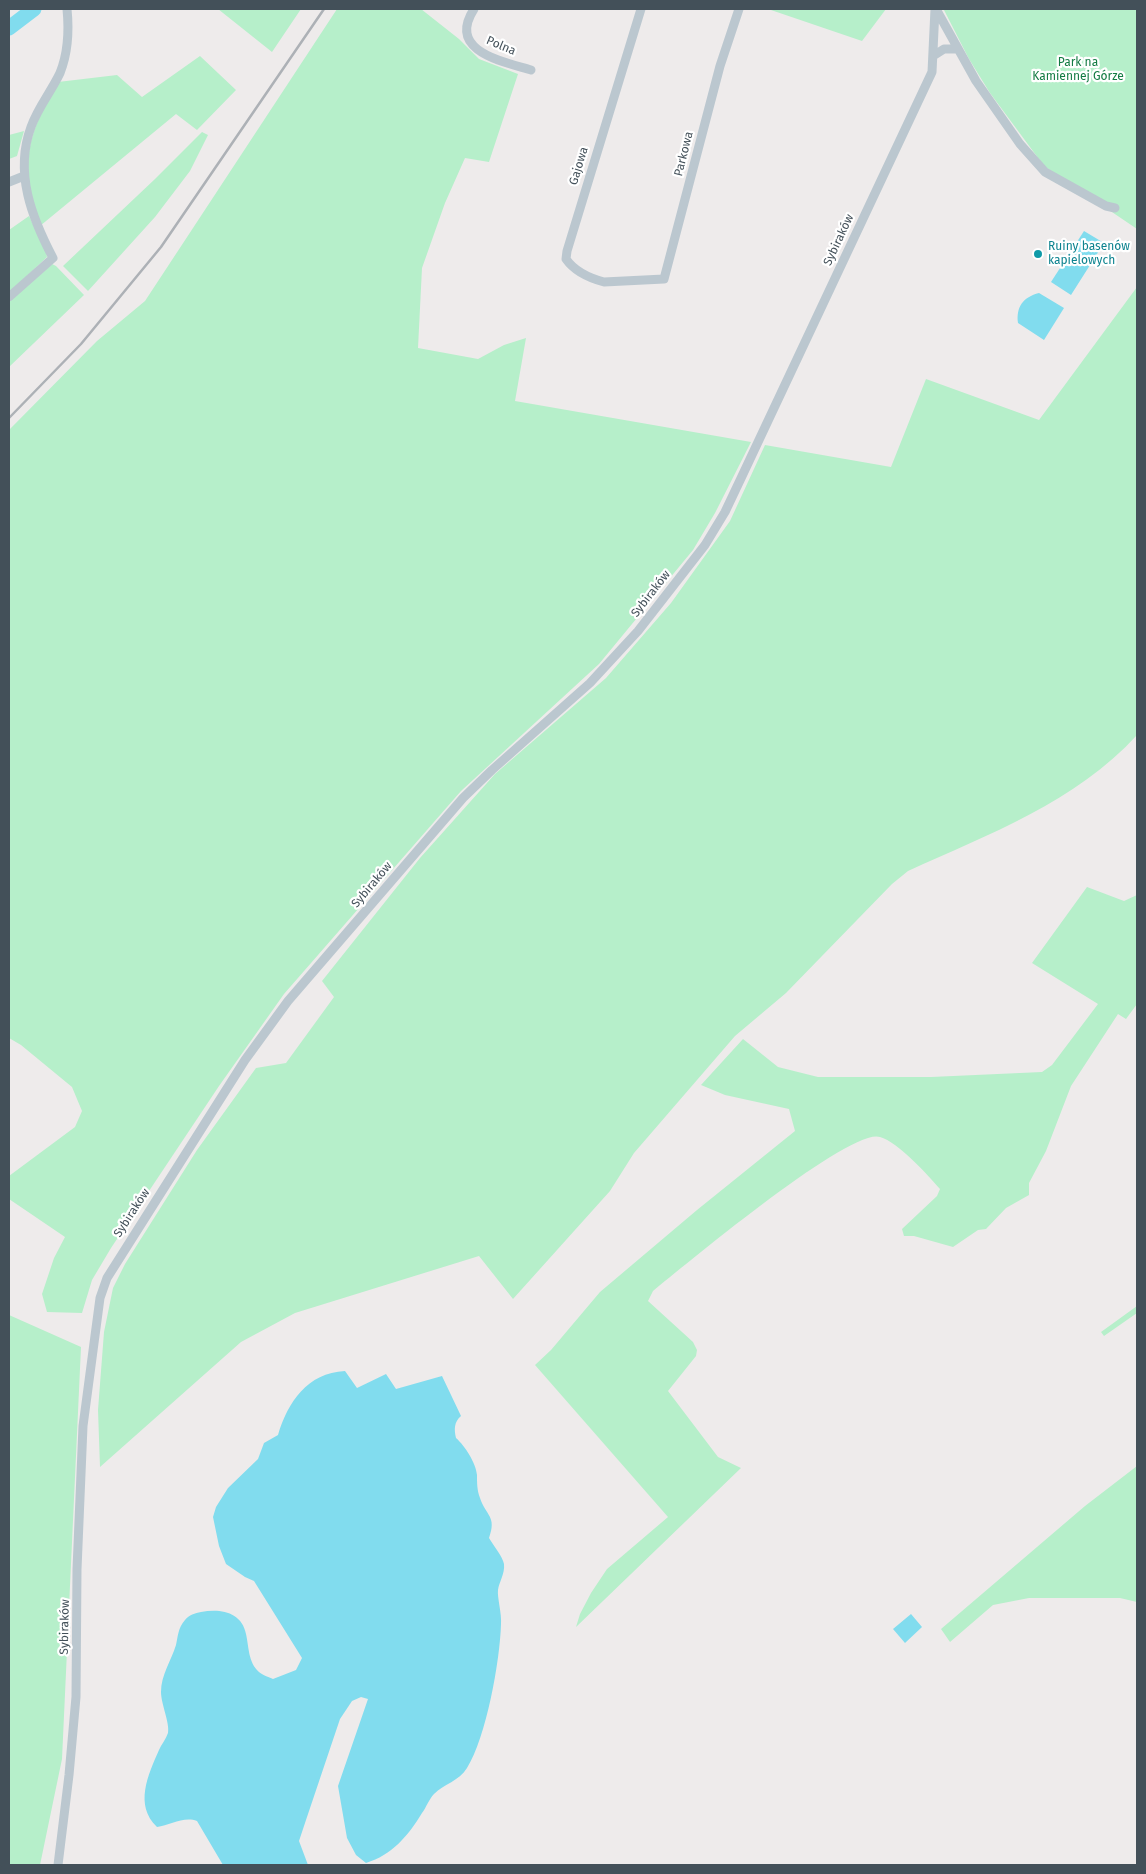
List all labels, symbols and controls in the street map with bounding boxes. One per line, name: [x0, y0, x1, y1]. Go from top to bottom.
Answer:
street label: Polna: [484, 33, 518, 59]
park label: Park na Kamiennej Górze: [1032, 56, 1124, 84]
street label: Parkowa: [672, 130, 696, 178]
street label: Gajowa: [566, 145, 592, 187]
street label: Sybiraków: [821, 212, 857, 268]
place label: Ruiny basenów kapielowych: [1048, 240, 1130, 268]
marker: Ruiny basenów kapielowych: [1032, 248, 1044, 260]
street label: Sybiraków: [628, 568, 674, 620]
street label: Sybiraków: [349, 859, 395, 911]
street label: Sybiraków: [111, 1186, 153, 1240]
street label: Sybiraków: [57, 1599, 73, 1655]

